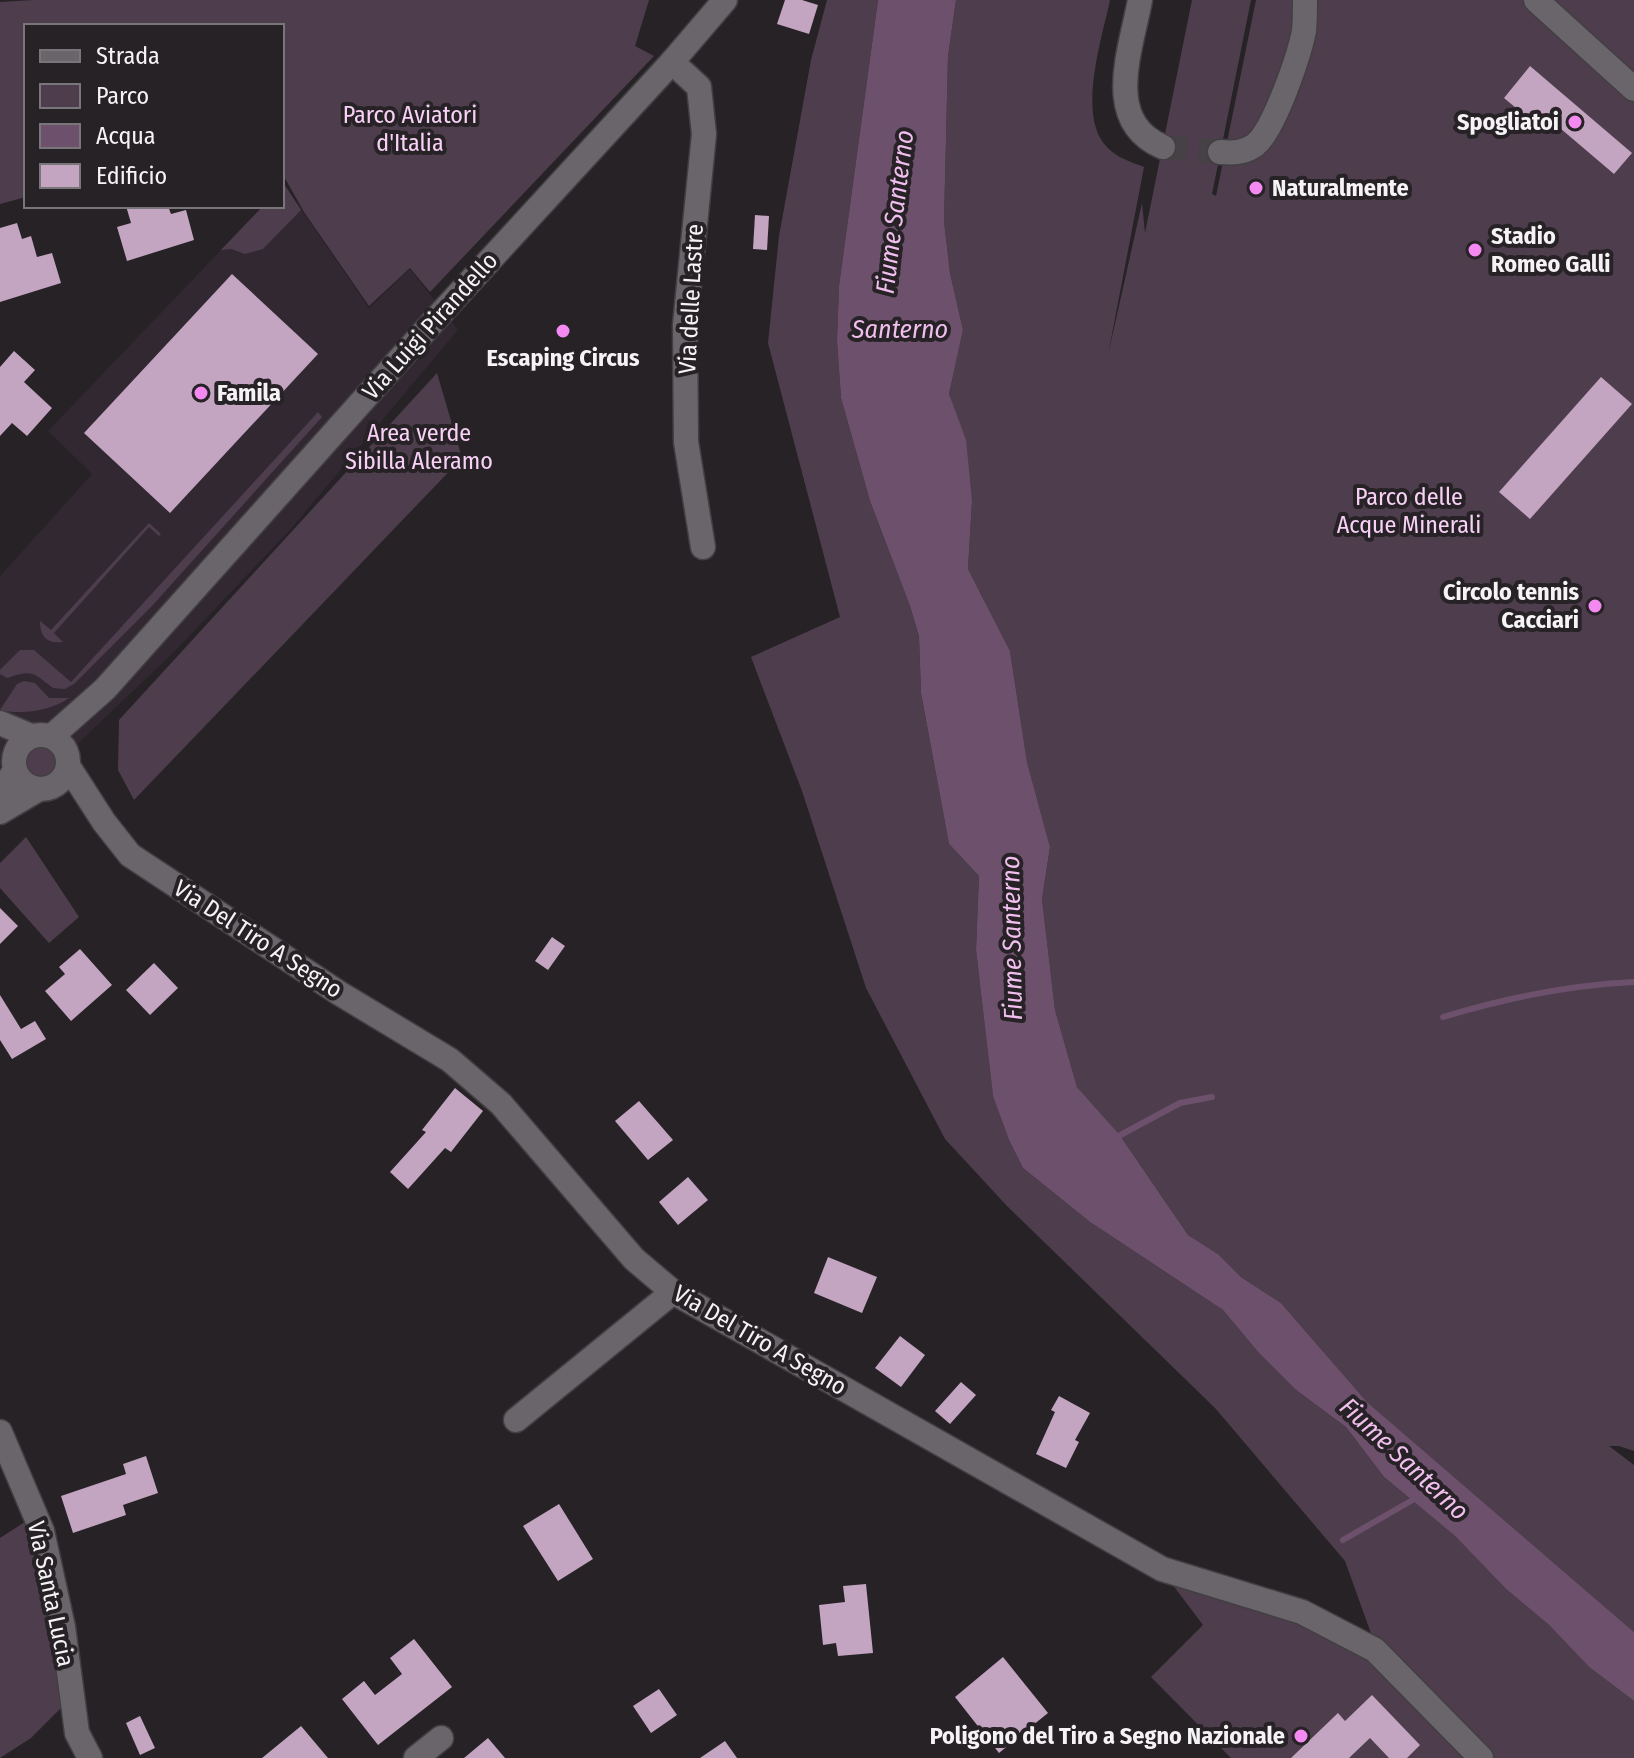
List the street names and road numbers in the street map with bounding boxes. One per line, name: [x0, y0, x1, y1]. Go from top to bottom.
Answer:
street label: Via delle Lastre: [673, 223, 709, 375]
street label: Via Luigi Pirandello: [357, 247, 503, 405]
street label: Via Del Tiro A Segno: [169, 874, 347, 1004]
street label: Via Del Tiro A Segno: [668, 1279, 852, 1401]
street label: Via Santa Lucia: [22, 1519, 80, 1669]

